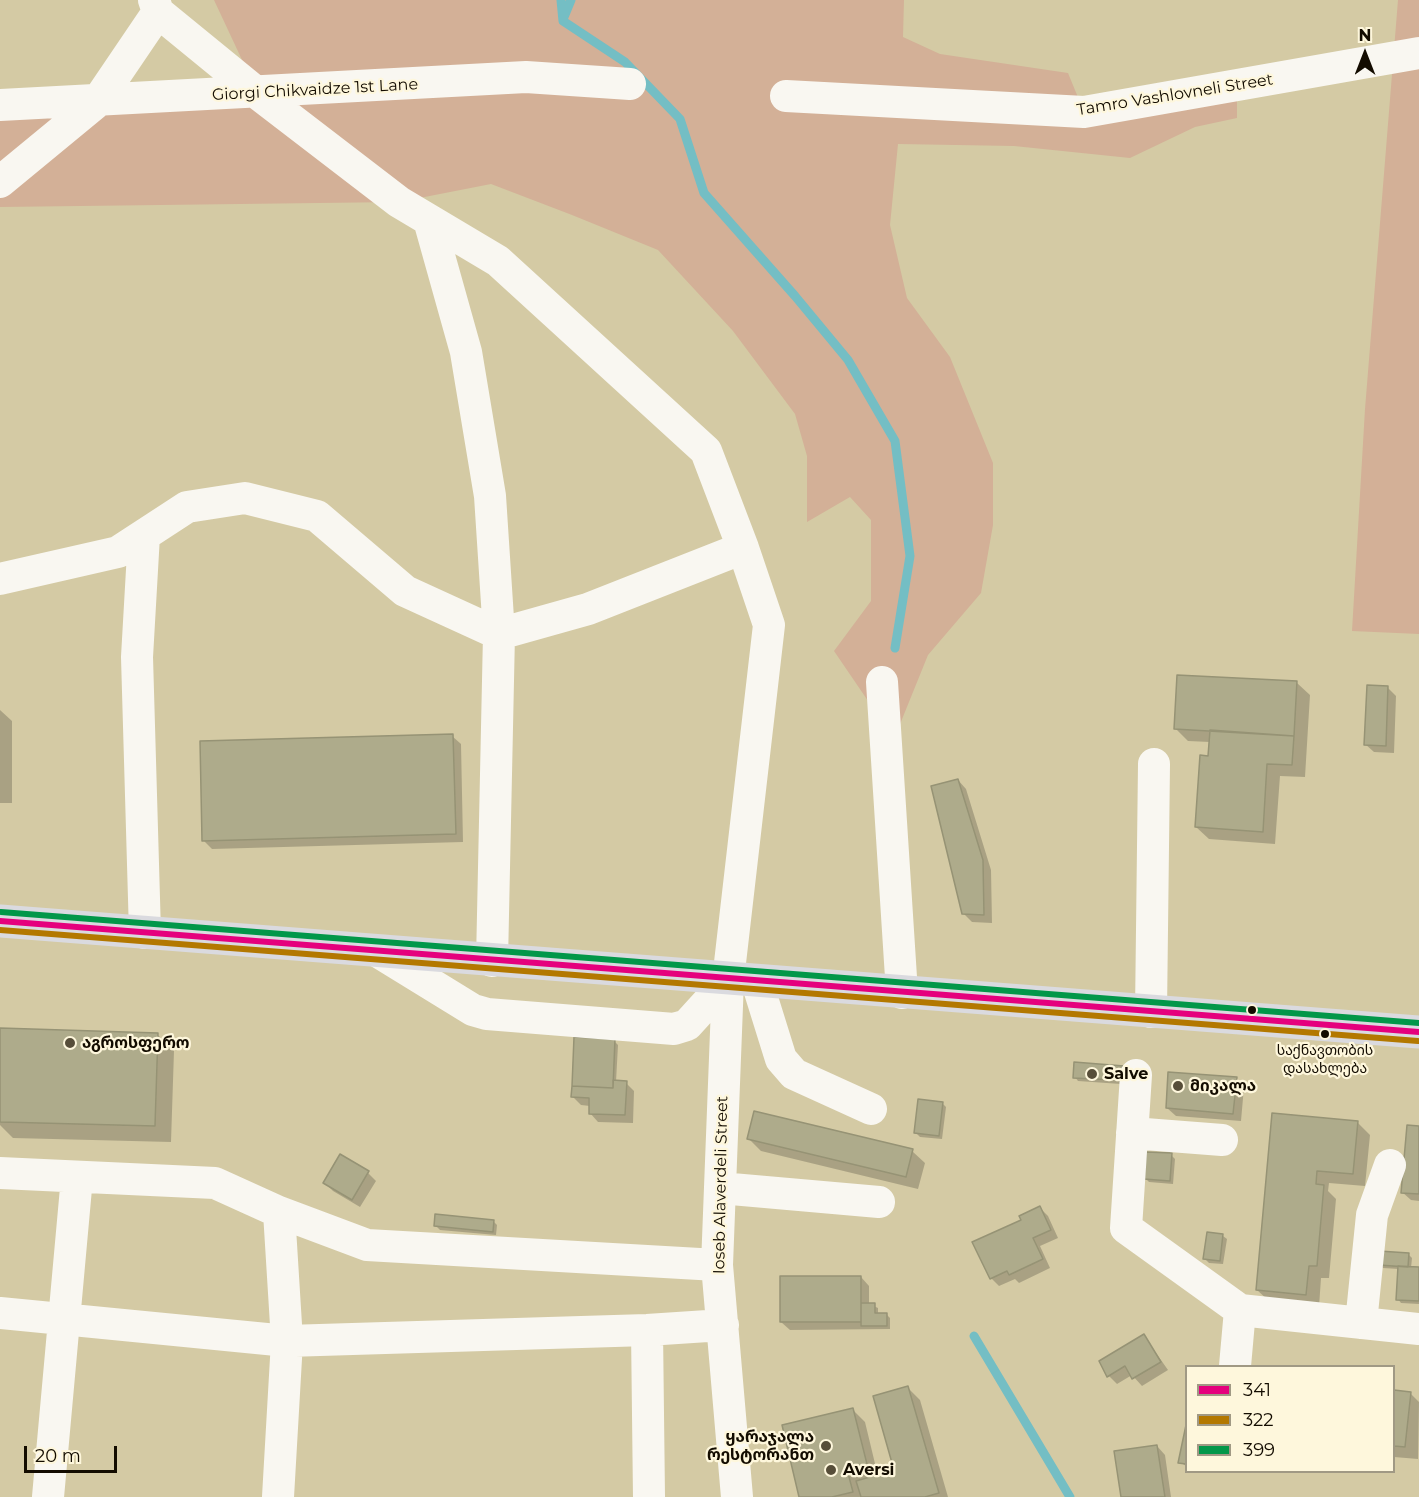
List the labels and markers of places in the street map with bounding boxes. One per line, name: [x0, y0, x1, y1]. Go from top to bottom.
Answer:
unlabelled marker: [1246, 1004, 1258, 1016]
marker: საქნავთობის დასახლება: [1319, 1028, 1331, 1040]
place label: აგროსფერო: [82, 1033, 190, 1053]
marker: აგროსფერო: [63, 1036, 77, 1050]
place label: საქნავთობის დასახლება: [1277, 1043, 1373, 1076]
place label: Salve: [1104, 1064, 1148, 1084]
marker: Salve: [1085, 1067, 1099, 1081]
place label: მიკალა: [1190, 1076, 1256, 1096]
marker: მიკალა: [1171, 1079, 1185, 1093]
place label: ყარაჯალა რესტორანთ: [707, 1427, 814, 1465]
marker: ყარაჯალა რესტორანთ: [819, 1439, 833, 1453]
place label: Aversi: [843, 1460, 894, 1480]
marker: Aversi: [824, 1463, 838, 1477]

